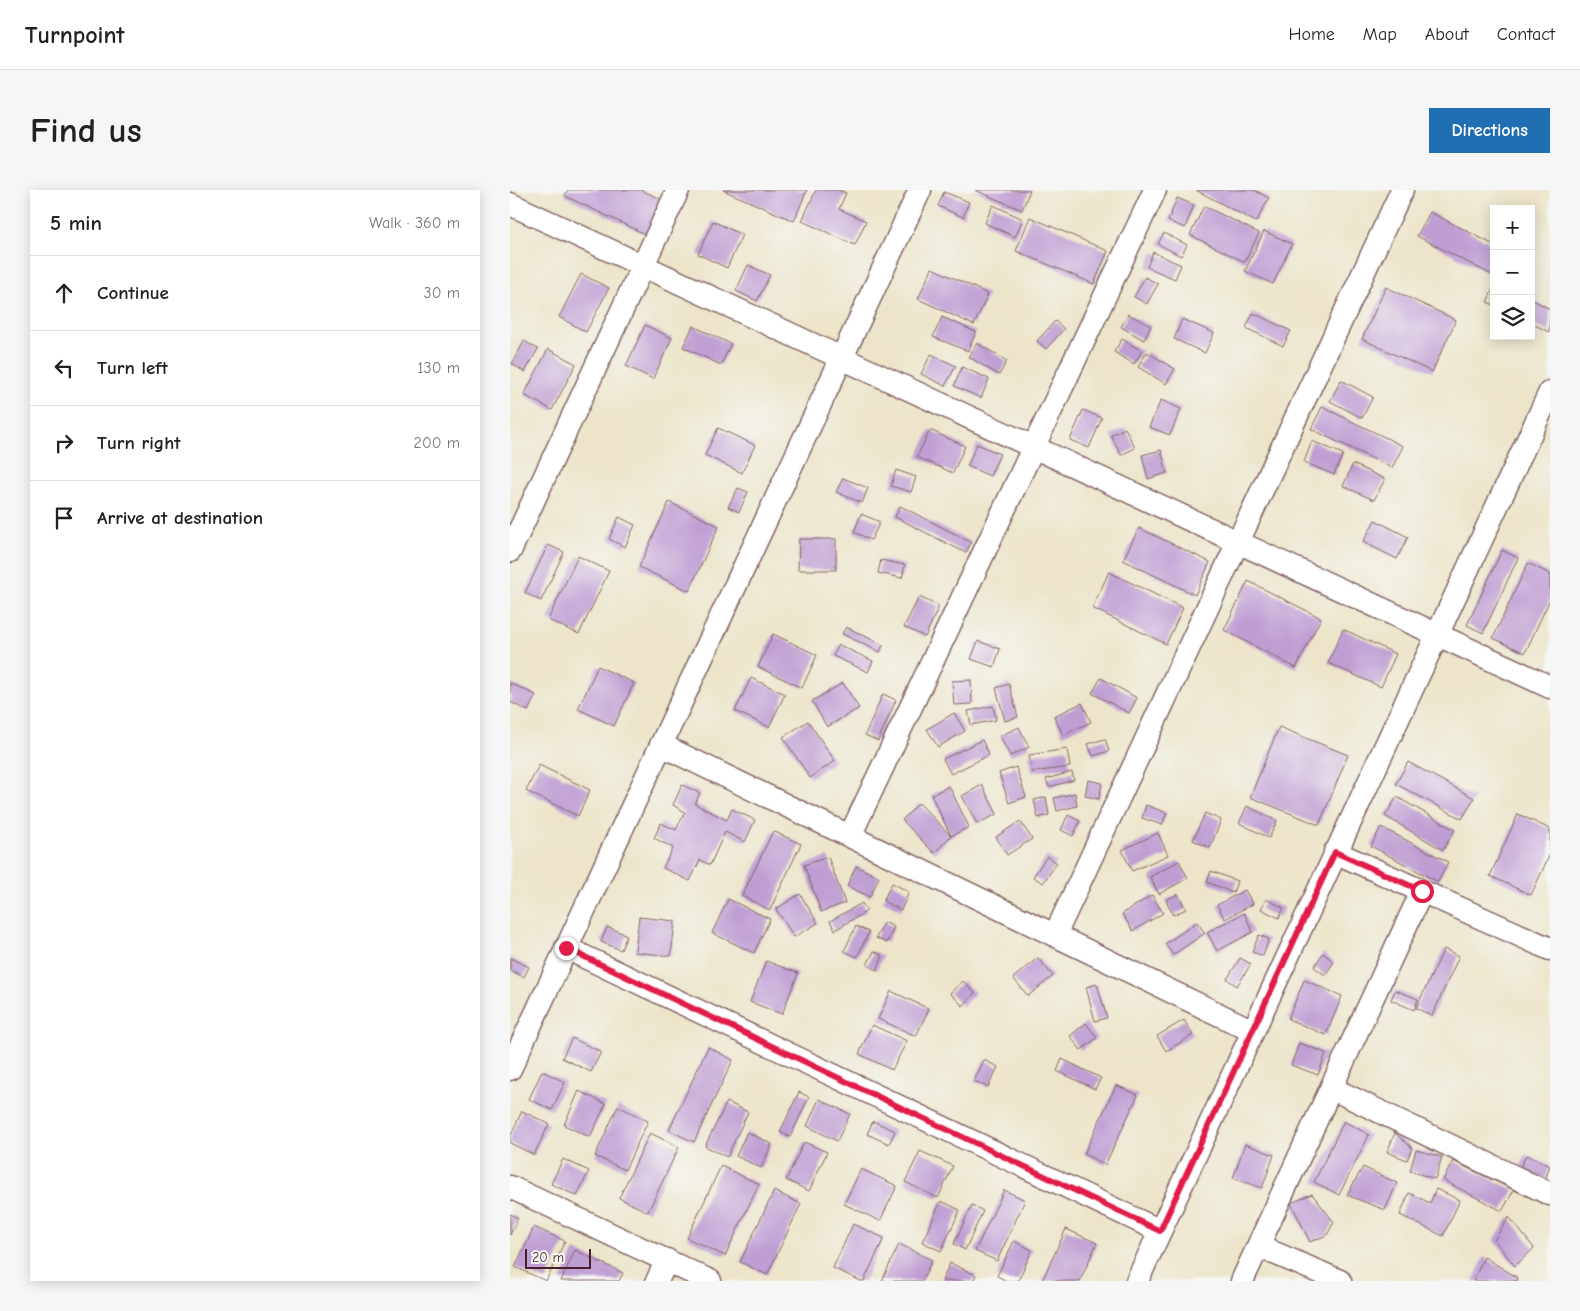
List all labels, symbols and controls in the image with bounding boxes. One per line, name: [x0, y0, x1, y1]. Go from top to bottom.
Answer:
text: Turnpoint: [25, 21, 124, 49]
text: Home: [1288, 24, 1335, 45]
text: Map: [1363, 24, 1397, 45]
text: About: [1425, 24, 1469, 45]
text: Contact: [1497, 24, 1555, 45]
button: Directions: [1429, 108, 1550, 153]
text: Find us: [30, 110, 142, 151]
map controls: [1490, 205, 1535, 340]
button: +: [1490, 205, 1535, 250]
text: 5 min: [50, 211, 102, 235]
text: Walk · 360 m: [369, 214, 460, 232]
button: −: [1490, 250, 1535, 295]
icon: ahead: [50, 279, 78, 307]
text: Continue: [97, 282, 169, 304]
text: 30 m: [424, 284, 460, 302]
button: layers: [1490, 295, 1535, 340]
icon: left: [50, 354, 78, 382]
text: Turn left: [97, 357, 168, 379]
text: 130 m: [417, 359, 460, 377]
icon: right: [50, 429, 78, 457]
text: Turn right: [97, 432, 181, 454]
text: 200 m: [414, 434, 460, 452]
icon: arrive: [50, 504, 78, 532]
text: Arrive at destination: [97, 507, 263, 529]
route start: [1411, 880, 1434, 903]
route end: [555, 937, 578, 960]
scale bar: [525, 1246, 591, 1269]
text: 20 m: [532, 1249, 564, 1266]

